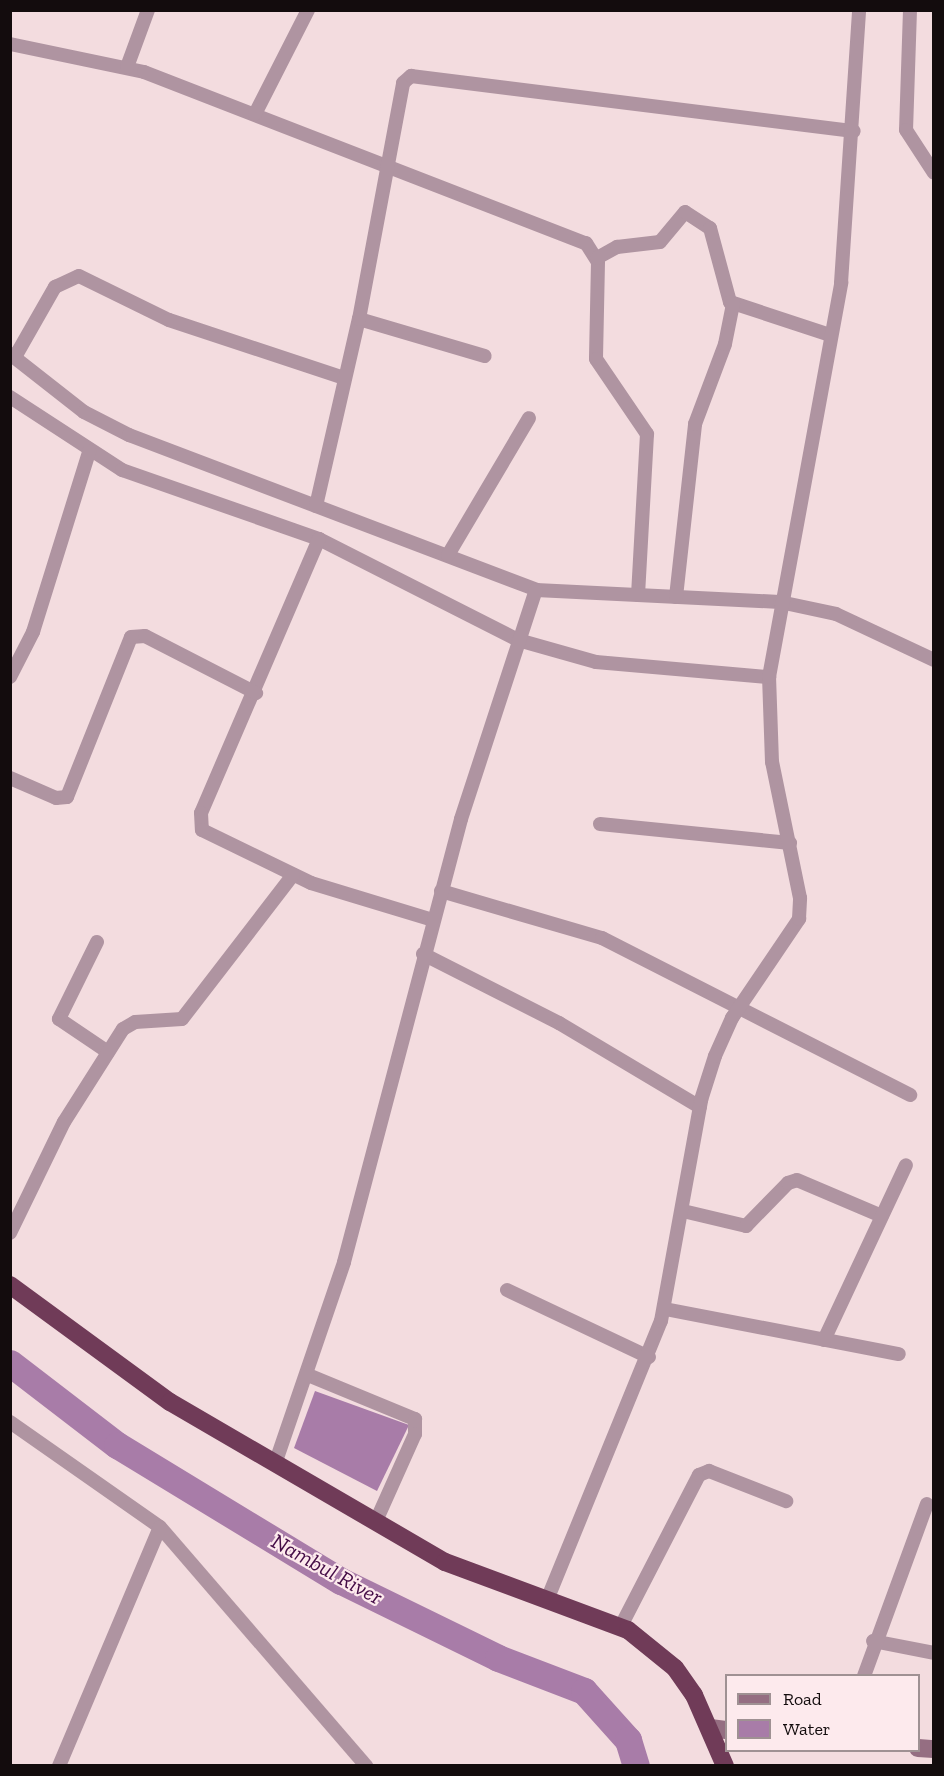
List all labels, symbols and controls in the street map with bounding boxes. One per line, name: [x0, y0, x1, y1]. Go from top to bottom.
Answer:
water label: Nambul River: [267, 1528, 387, 1610]
legend: [725, 1674, 920, 1752]
text: Road: [783, 1688, 822, 1710]
text: Water: [783, 1718, 830, 1740]

